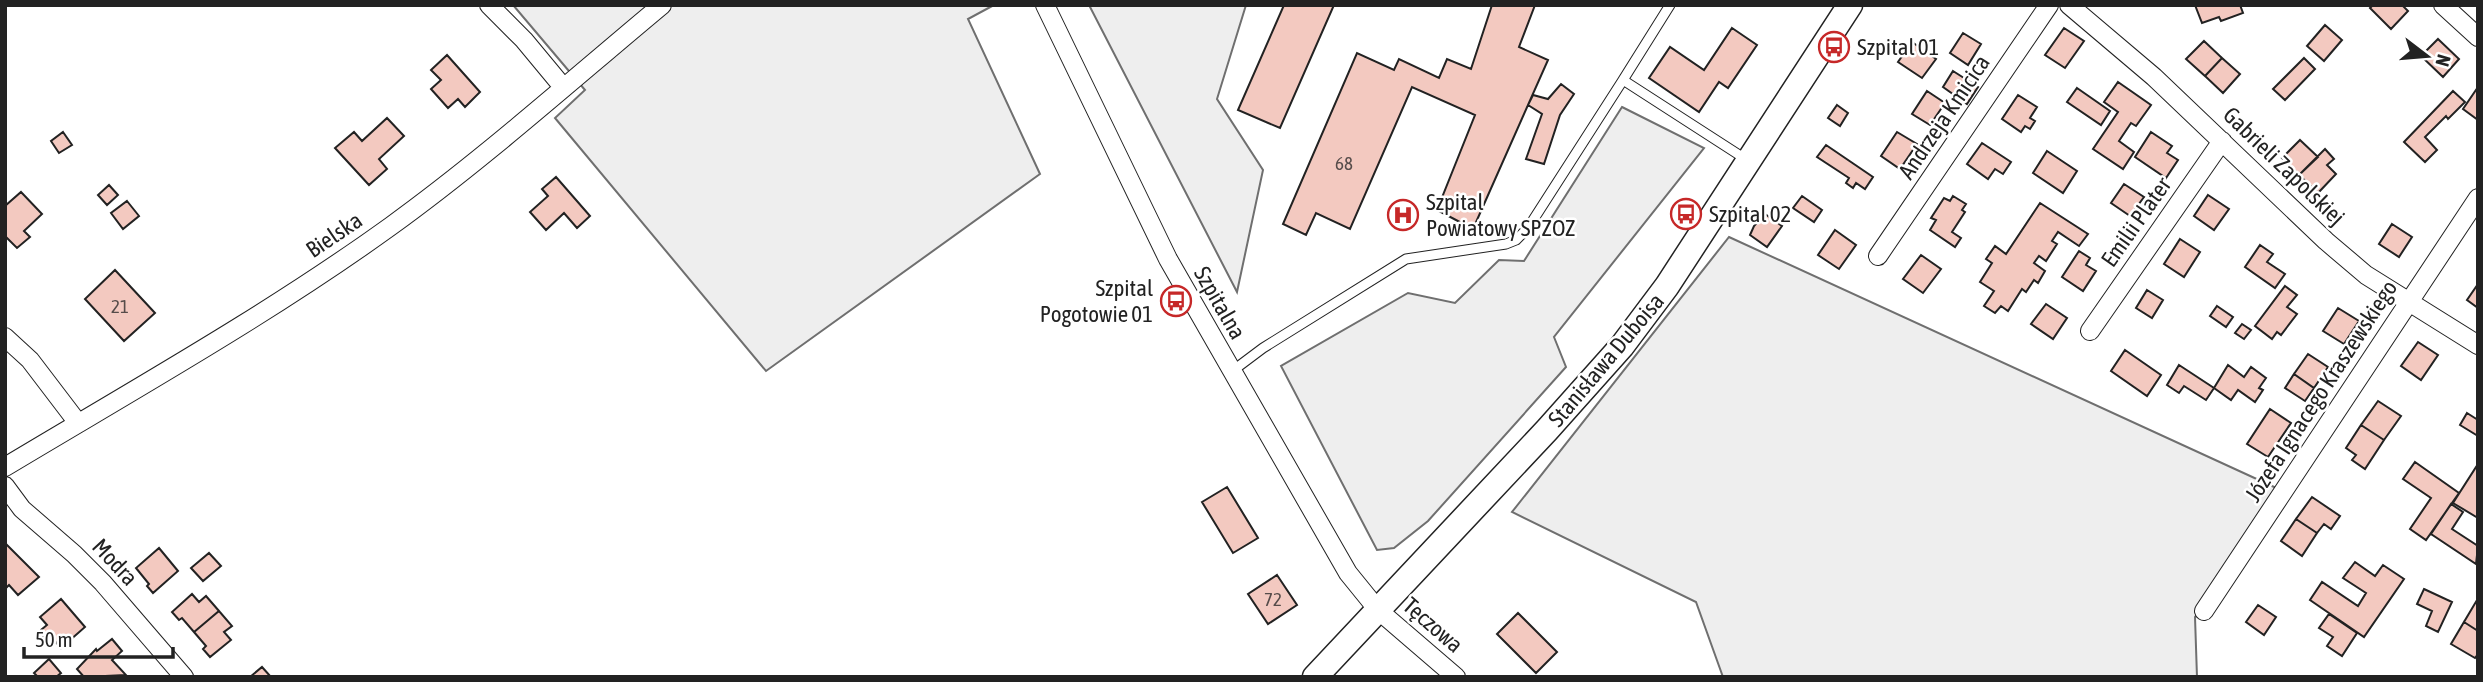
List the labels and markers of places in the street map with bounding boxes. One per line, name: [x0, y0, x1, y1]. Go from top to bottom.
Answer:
bus stop icon: Szpital 01: [1817, 30, 1851, 64]
place label: Szpital 01: [1857, 34, 1939, 60]
place label: Szpital Powiatowy SPZOZ: [1426, 189, 1575, 241]
bus stop icon: Szpital 02: [1669, 197, 1703, 231]
hospital icon: Szpital Powiatowy SPZOZ: [1386, 198, 1420, 232]
place label: Szpital 02: [1709, 201, 1791, 227]
place label: Szpital Pogotowie 01: [1040, 275, 1153, 327]
bus stop icon: Szpital Pogotowie 01: [1159, 284, 1193, 318]

